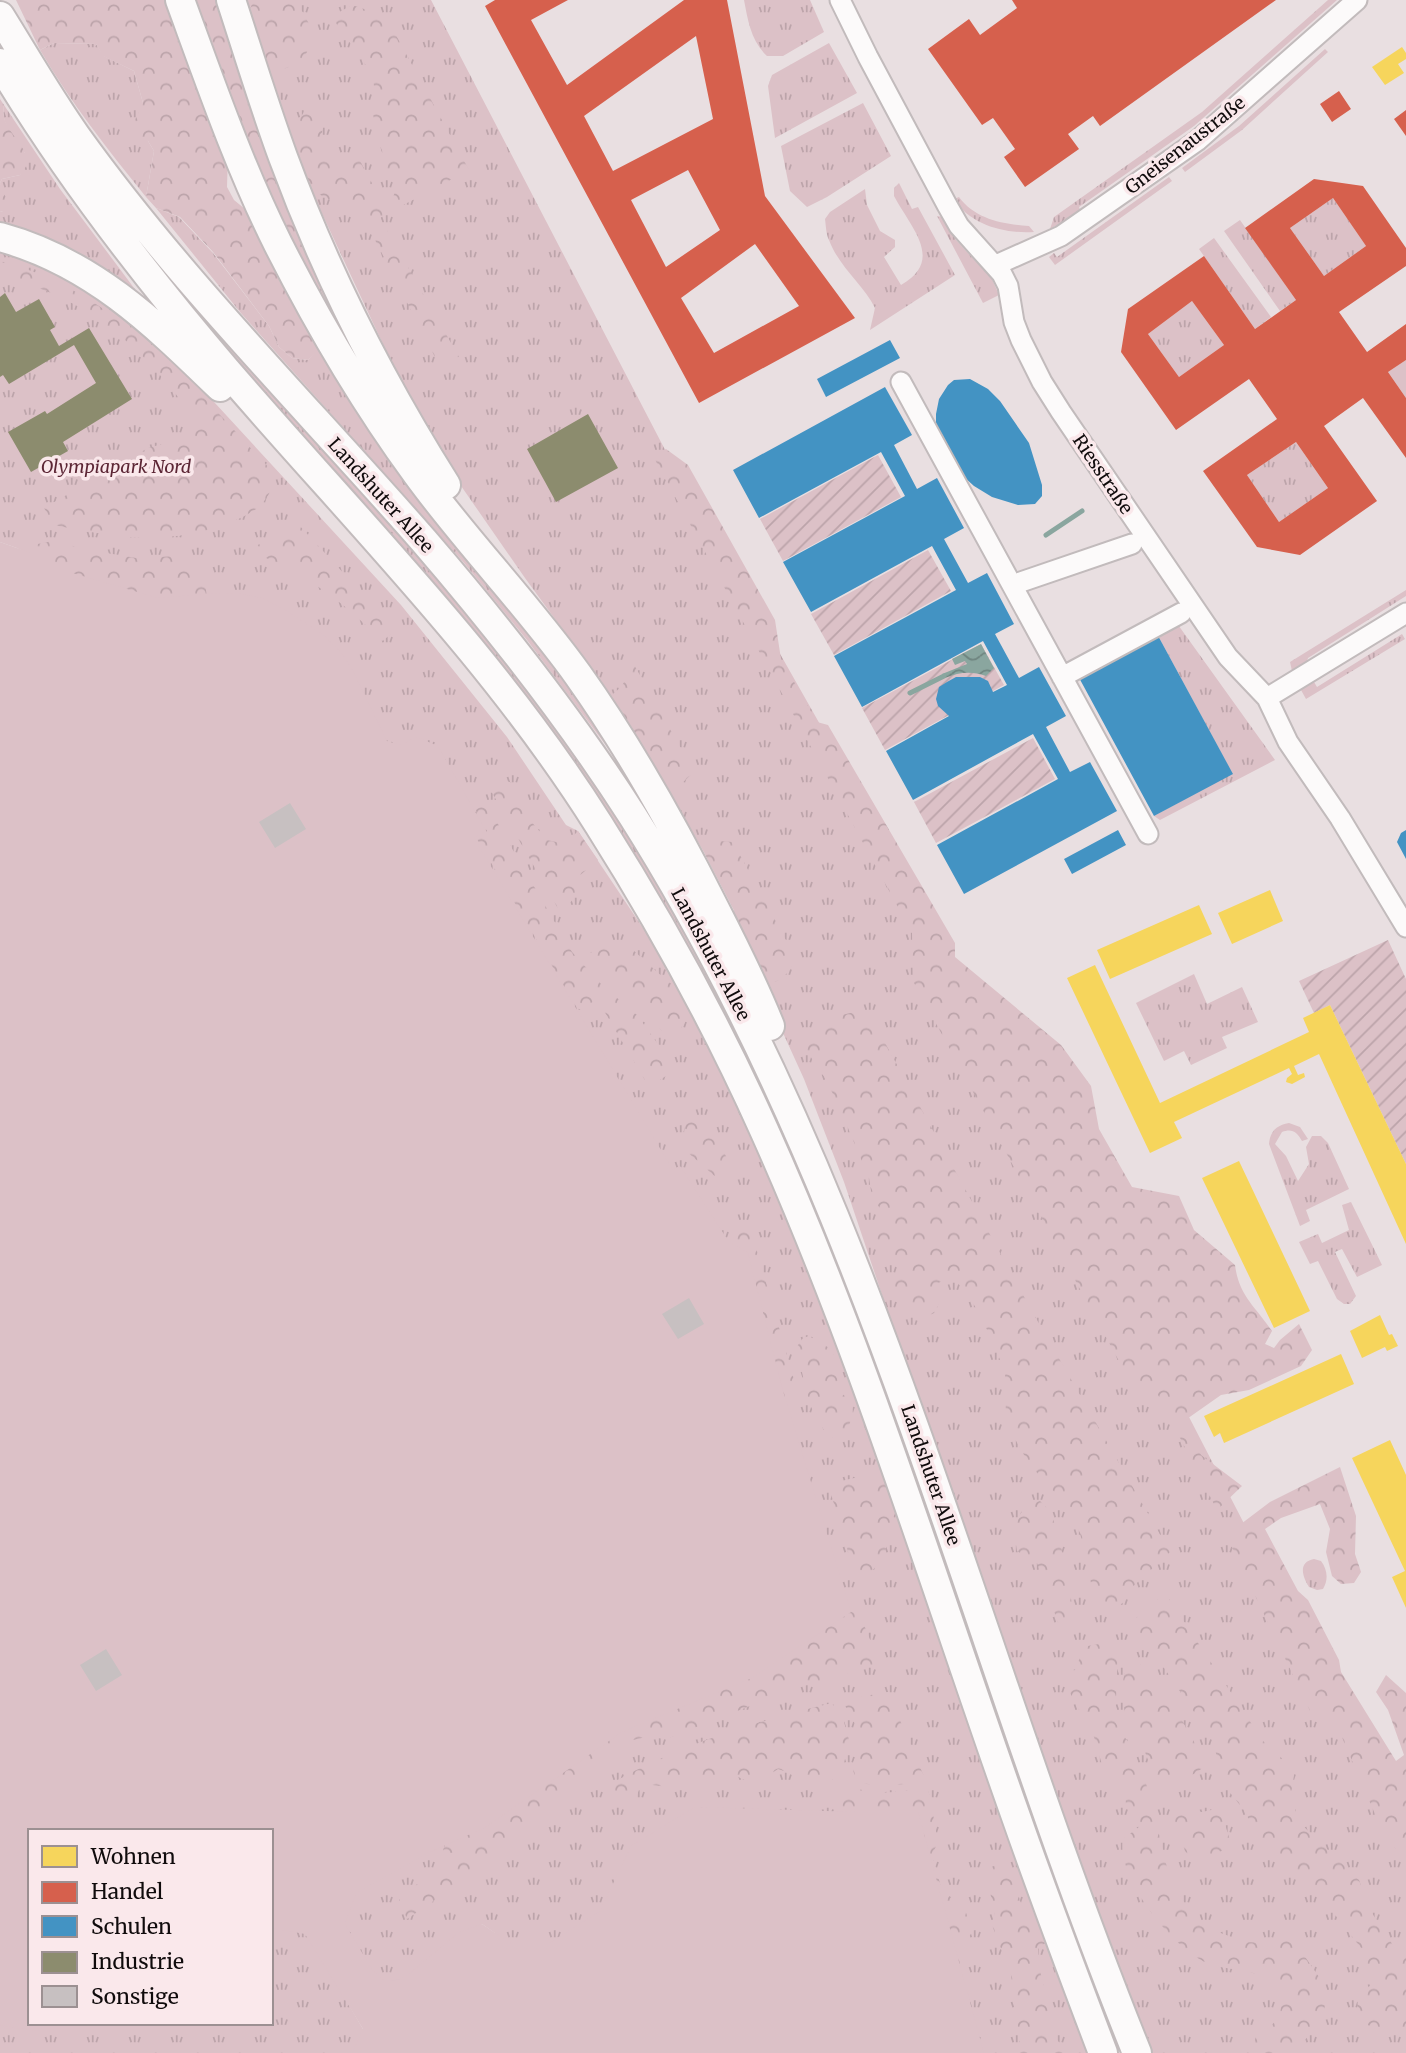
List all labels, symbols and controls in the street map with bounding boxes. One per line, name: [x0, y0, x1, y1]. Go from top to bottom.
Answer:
street label: Gneisenaustraße: [1121, 91, 1249, 199]
street label: Riesstraße: [1068, 430, 1138, 518]
street label: Landshuter Allee: [323, 433, 439, 557]
park label: Olympiapark Nord: [41, 455, 192, 478]
street label: Landshuter Allee: [666, 884, 756, 1024]
street label: Landshuter Allee: [896, 1402, 966, 1548]
legend: [28, 1829, 273, 2025]
text: Wohnen: [90, 1843, 176, 1870]
text: Handel: [91, 1878, 164, 1905]
text: Schulen: [91, 1913, 172, 1940]
text: Industrie: [91, 1948, 184, 1975]
text: Sonstige: [91, 1983, 179, 2010]

